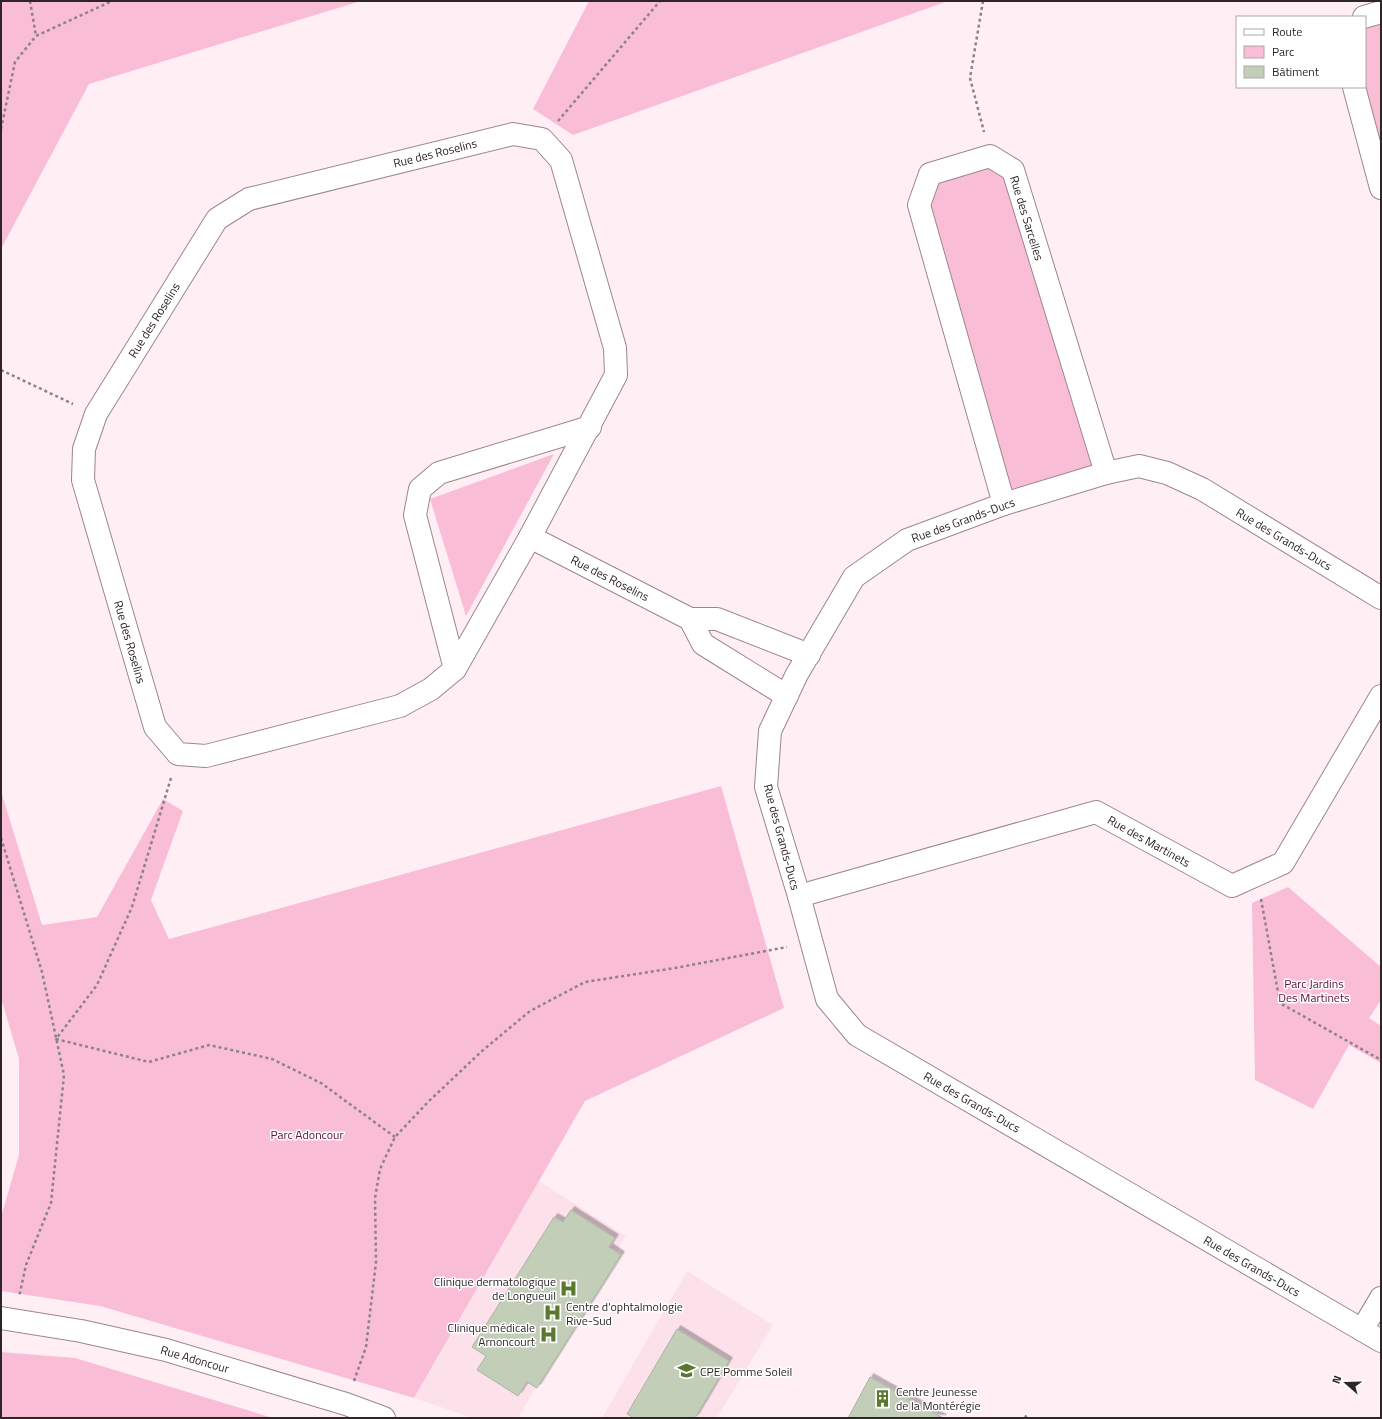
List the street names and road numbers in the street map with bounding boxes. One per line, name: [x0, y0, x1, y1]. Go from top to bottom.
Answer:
street label: Rue des Roselins: [391, 133, 479, 173]
street label: Rue des Sarcelles: [1005, 173, 1049, 263]
street label: Rue des Roselins: [123, 278, 185, 361]
street label: Rue des Grands-Ducs: [909, 492, 1018, 548]
street label: Rue des Grands-Ducs: [1232, 503, 1336, 575]
street label: Rue des Roselins: [567, 550, 653, 606]
street label: Rue des Roselins: [109, 598, 151, 686]
street label: Rue des Grands-Ducs: [759, 782, 805, 893]
street label: Rue des Martinets: [1104, 810, 1194, 872]
street label: Rue des Grands-Ducs: [920, 1067, 1024, 1138]
street label: Rue des Grands-Ducs: [1200, 1231, 1304, 1302]
street label: Rue Adoncour: [158, 1340, 232, 1378]

